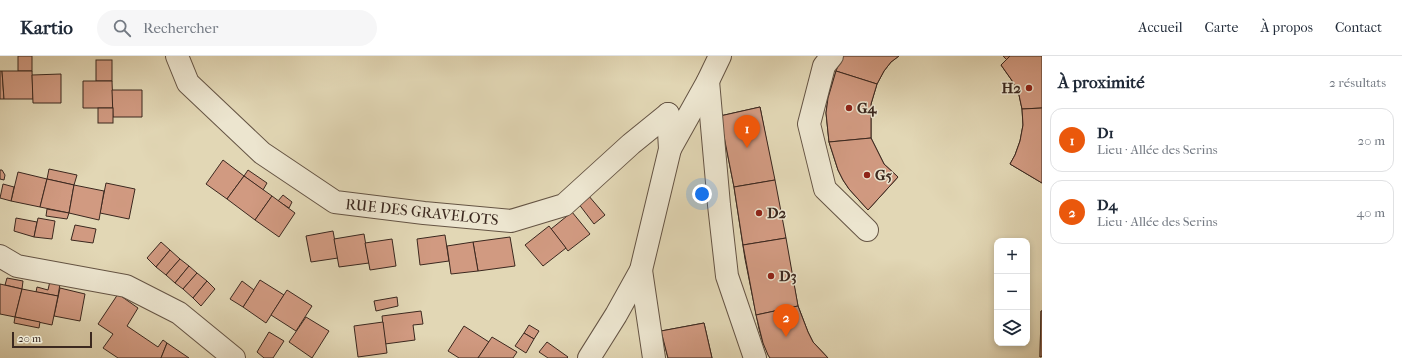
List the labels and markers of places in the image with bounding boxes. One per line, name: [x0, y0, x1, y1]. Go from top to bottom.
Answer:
place label: H2: [1001, 79, 1021, 97]
marker: H2: [1024, 83, 1034, 93]
place label: G4: [857, 99, 878, 117]
marker: G4: [844, 103, 854, 113]
pin: 1: [734, 115, 760, 148]
place label: G5: [875, 166, 893, 184]
marker: G5: [862, 170, 872, 180]
place label: D2: [767, 204, 786, 222]
marker: D2: [754, 208, 764, 218]
place label: D3: [779, 267, 797, 285]
marker: D3: [766, 271, 776, 281]
pin: 2: [773, 304, 799, 337]

